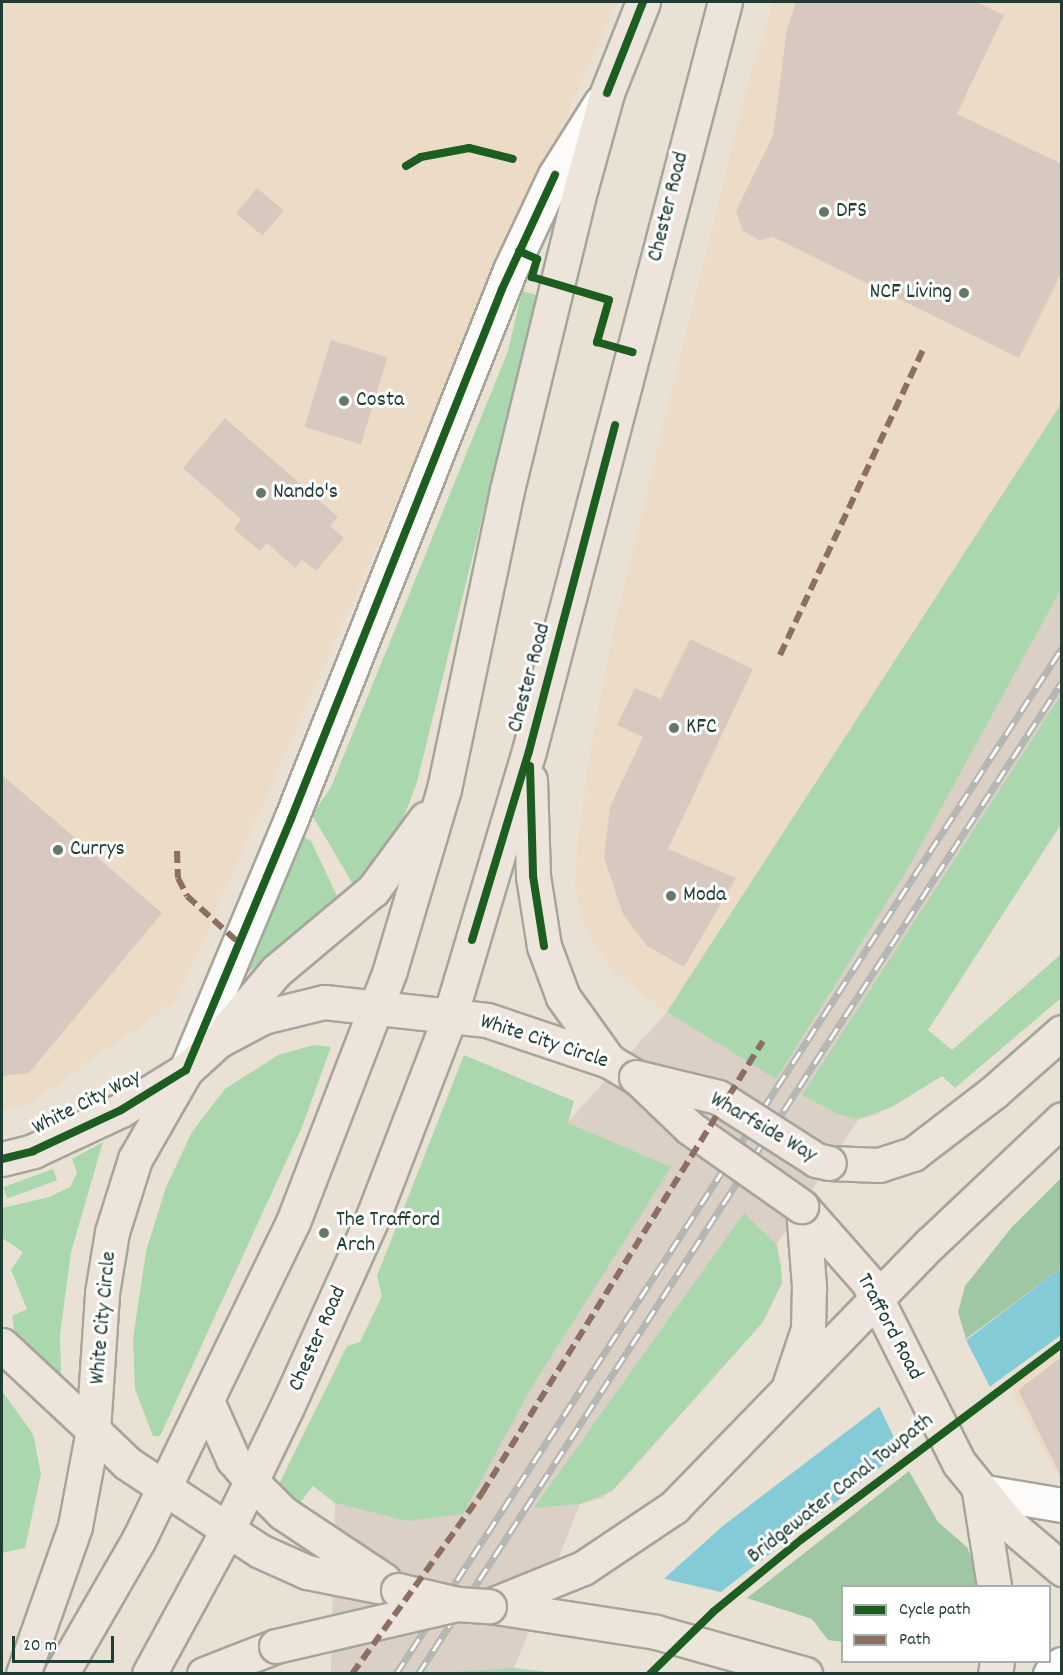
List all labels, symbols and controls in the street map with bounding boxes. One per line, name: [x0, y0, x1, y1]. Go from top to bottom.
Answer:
street label: Chester Road: [643, 149, 695, 265]
place label: DFS: [836, 199, 867, 225]
marker: DFS: [817, 205, 831, 219]
place label: NCF Living: [869, 280, 952, 306]
marker: NCF Living: [957, 286, 971, 300]
place label: Costa: [356, 388, 404, 414]
marker: Costa: [337, 394, 351, 408]
place label: Nando's: [273, 480, 338, 506]
marker: Nando's: [254, 486, 268, 500]
street label: Chester Road: [503, 620, 557, 736]
place label: KFC: [686, 715, 717, 741]
marker: KFC: [667, 721, 681, 735]
place label: Currys: [70, 837, 125, 863]
marker: Currys: [51, 843, 65, 857]
place label: Moda: [683, 883, 726, 909]
marker: Moda: [664, 889, 678, 903]
street label: White City Circle: [477, 1009, 611, 1075]
street label: White City Way: [28, 1064, 146, 1142]
street label: Wharfside Way: [705, 1087, 821, 1169]
place label: The Trafford Arch: [336, 1207, 440, 1258]
marker: The Trafford Arch: [317, 1226, 331, 1240]
street label: White City Circle: [85, 1250, 123, 1386]
street label: Trafford Road: [850, 1269, 928, 1385]
street label: Chester Road: [283, 1282, 353, 1396]
street label: Bridgewater Canal Towpath: [743, 1408, 939, 1570]
legend: [841, 1585, 1051, 1663]
text: Cycle path: [899, 1598, 970, 1623]
scale bar: [15, 1624, 117, 1662]
text: Path: [899, 1628, 931, 1653]
text: 20 m: [23, 1634, 57, 1659]

